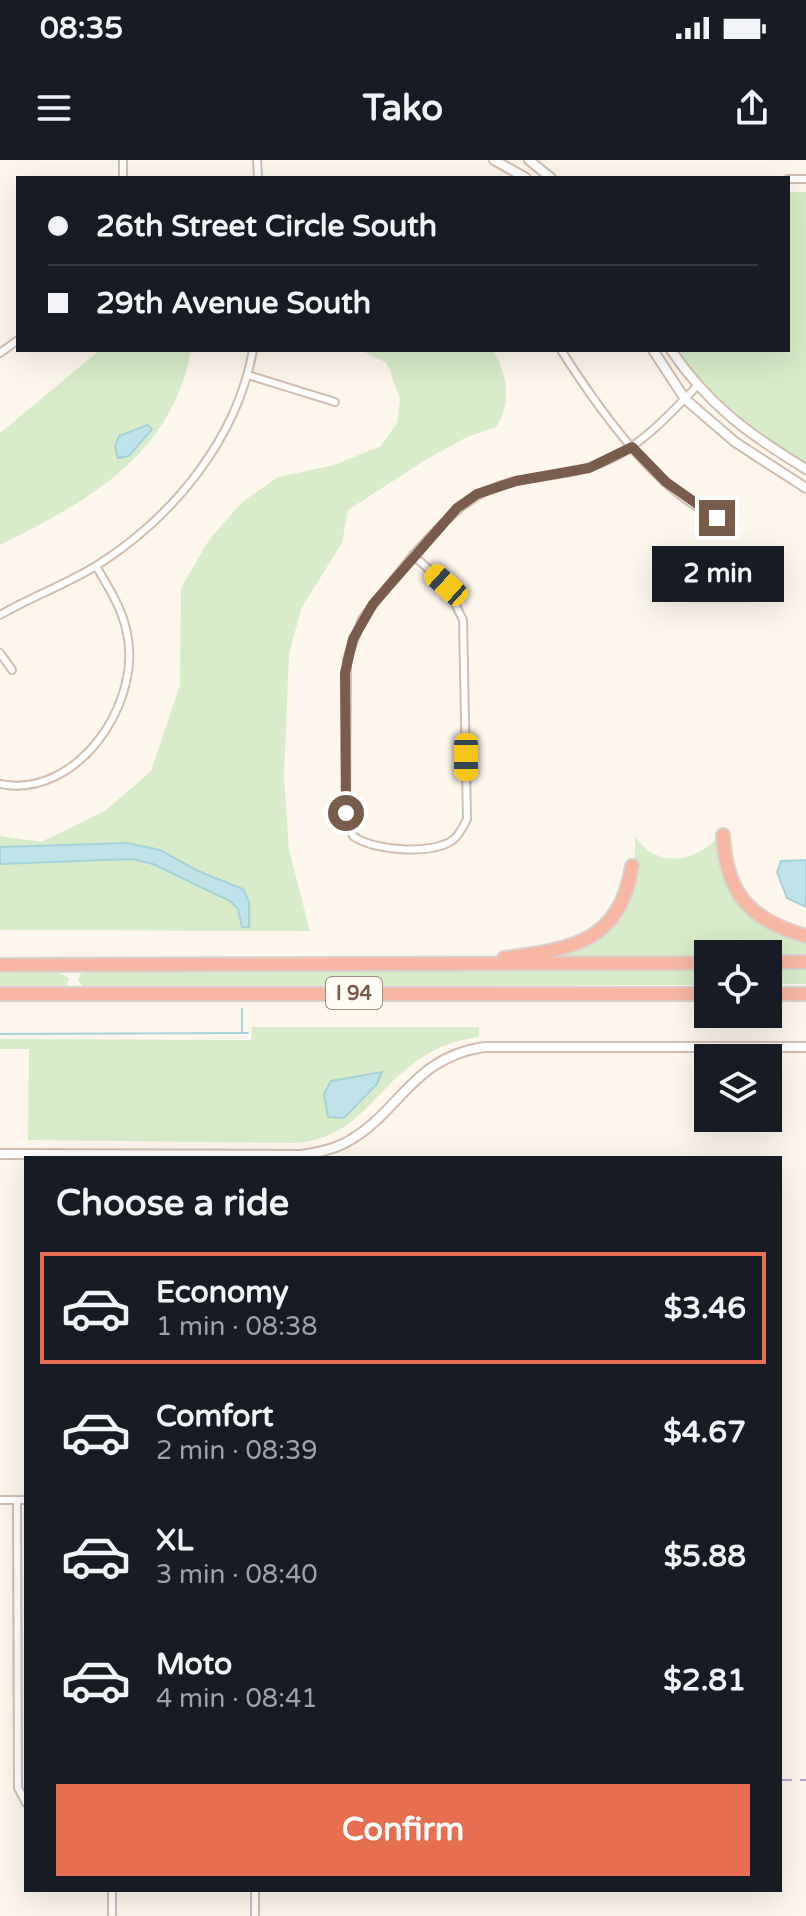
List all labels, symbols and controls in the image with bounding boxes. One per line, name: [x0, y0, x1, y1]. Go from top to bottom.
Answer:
text: 08:35: [40, 10, 123, 47]
icon: menu: [32, 86, 76, 130]
icon: share: [730, 86, 774, 130]
text: Tako: [363, 87, 443, 130]
text: 26th Street Circle South: [96, 208, 437, 245]
text: 29th Avenue South: [96, 285, 371, 322]
route end: [699, 500, 735, 536]
callout: 2 min: [651, 546, 783, 602]
text: 2 min: [683, 558, 753, 589]
car: [420, 560, 472, 610]
car: [454, 733, 478, 781]
route start: [328, 795, 364, 831]
map controls: [694, 940, 782, 1132]
button: locate: [694, 940, 782, 1028]
road number: I 94: [326, 977, 382, 1009]
button: layers: [694, 1044, 782, 1132]
text: Choose a ride: [56, 1182, 289, 1225]
icon: car: [60, 1272, 132, 1344]
text: Economy: [156, 1274, 289, 1311]
text: $3.46: [664, 1290, 746, 1327]
text: 1 min · 08:38: [156, 1311, 318, 1342]
icon: car: [60, 1396, 132, 1468]
text: Comfort: [156, 1398, 274, 1435]
text: $4.67: [663, 1414, 746, 1451]
text: 2 min · 08:39: [156, 1435, 318, 1466]
icon: car: [60, 1520, 132, 1592]
text: XL: [156, 1522, 193, 1559]
text: $5.88: [664, 1538, 746, 1575]
text: 3 min · 08:40: [156, 1559, 318, 1590]
icon: car: [60, 1644, 132, 1716]
text: Moto: [156, 1646, 232, 1683]
text: $2.81: [663, 1662, 746, 1699]
text: 4 min · 08:41: [156, 1683, 318, 1714]
button: Confirm: [56, 1784, 750, 1876]

